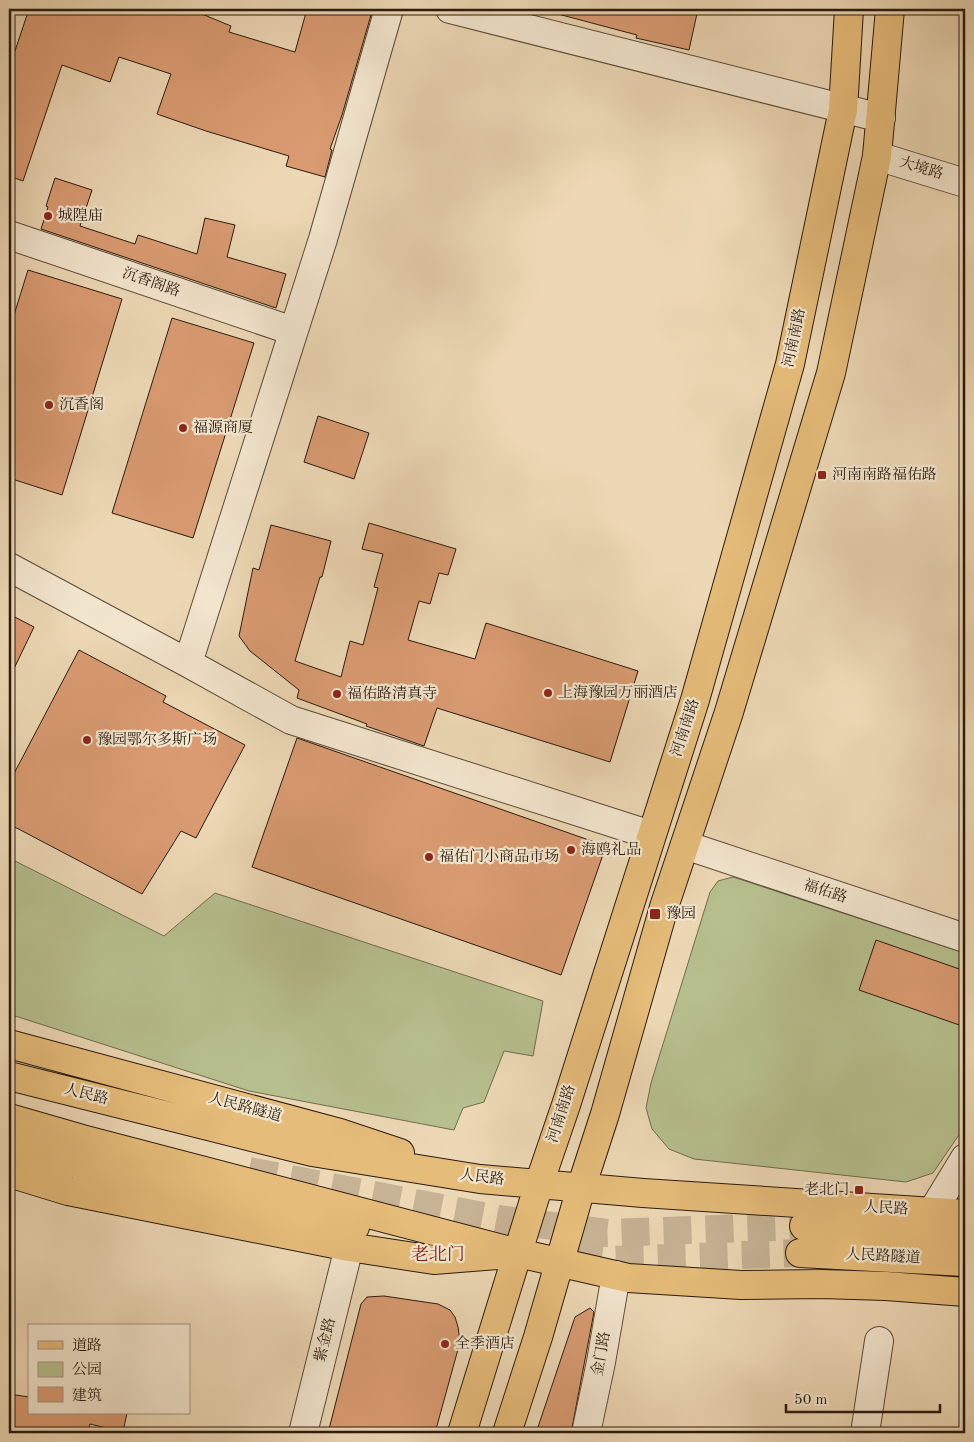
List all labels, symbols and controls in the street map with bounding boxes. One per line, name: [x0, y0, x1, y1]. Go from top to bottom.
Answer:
street label: 大境路: [897, 153, 945, 183]
place label: 城隍庙: [58, 207, 103, 224]
marker: 城隍庙: [42, 210, 54, 222]
street label: 沉香阁路: [120, 264, 182, 300]
street label: 河南南路: [779, 307, 809, 369]
place label: 沉香阁: [59, 396, 104, 413]
marker: 沉香阁: [43, 399, 55, 411]
place label: 福源商厦: [193, 419, 253, 436]
marker: 福源商厦: [177, 422, 189, 434]
place label: 河南南路福佑路: [832, 466, 937, 483]
marker: 河南南路福佑路: [816, 469, 828, 481]
place label: 上海豫园万丽酒店: [558, 684, 678, 701]
place label: 福佑路清真寺: [347, 685, 437, 702]
marker: 上海豫园万丽酒店: [542, 687, 554, 699]
marker: 福佑路清真寺: [331, 688, 343, 700]
street label: 河南南路: [668, 697, 702, 759]
place label: 豫园鄂尔多斯广场: [97, 731, 217, 748]
marker: 豫园鄂尔多斯广场: [81, 734, 93, 746]
place label: 海鸥礼品: [581, 841, 641, 858]
marker: 海鸥礼品: [565, 844, 577, 856]
place label: 福佑门小商品市场: [439, 848, 559, 865]
marker: 福佑门小商品市场: [423, 851, 435, 863]
street label: 福佑路: [801, 876, 849, 906]
place label: 豫园: [666, 905, 696, 922]
marker: 豫园: [648, 907, 662, 921]
street label: 人民路: [62, 1080, 110, 1108]
street label: 河南南路: [544, 1083, 578, 1145]
street label: 人民路隧道: [207, 1089, 284, 1125]
street label: 人民路: [459, 1166, 505, 1188]
place label: 老北门: [804, 1181, 849, 1198]
marker: 老北门: [853, 1184, 865, 1196]
street label: 人民路: [863, 1198, 909, 1218]
district label: 老北门: [411, 1244, 465, 1264]
street label: 人民路隧道: [845, 1246, 921, 1266]
street label: 紫金路: [311, 1316, 339, 1364]
legend: [28, 1324, 190, 1414]
street label: 金门路: [589, 1330, 613, 1377]
place label: 全季酒店: [455, 1335, 515, 1352]
text: 道路: [72, 1337, 102, 1354]
marker: 全季酒店: [439, 1338, 451, 1350]
text: 公园: [72, 1361, 102, 1378]
scale bar: [786, 1382, 940, 1414]
text: 建筑: [72, 1387, 102, 1404]
text: 50 m: [794, 1393, 828, 1408]

